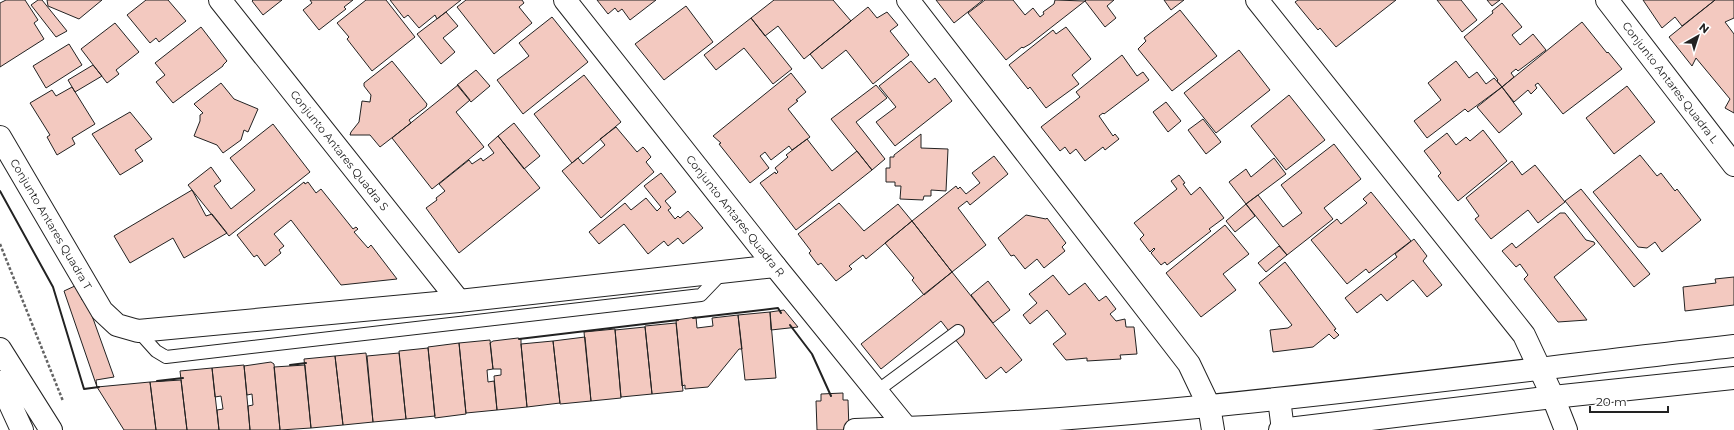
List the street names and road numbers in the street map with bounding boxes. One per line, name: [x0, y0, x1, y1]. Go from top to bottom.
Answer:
street label: Conjunto Antares Quadra L: [1619, 19, 1722, 146]
street label: Conjunto Antares Quadra S: [287, 87, 392, 214]
street label: Conjunto Antares Quadra R: [683, 152, 788, 279]
street label: Conjunto Antares Quadra T: [7, 156, 95, 293]

